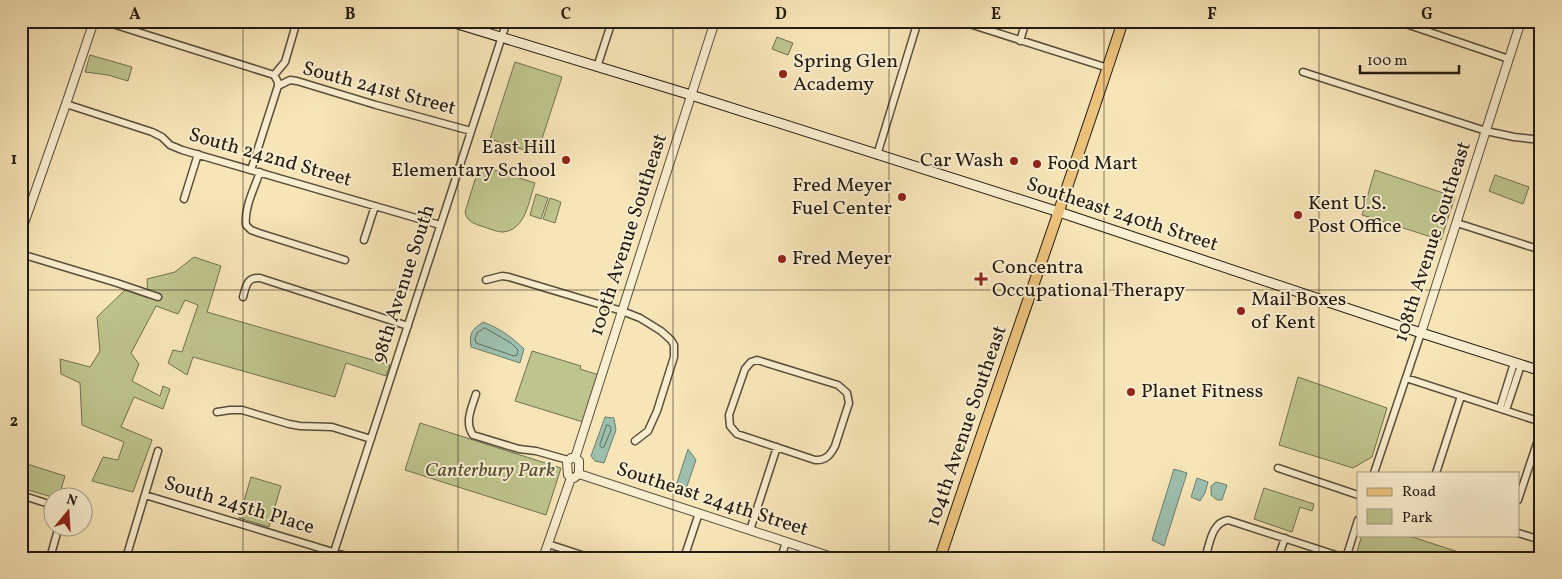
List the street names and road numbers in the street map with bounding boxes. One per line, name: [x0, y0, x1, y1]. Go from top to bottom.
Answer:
street label: South 241st Street: [299, 55, 459, 123]
street label: South 242nd Street: [185, 121, 355, 195]
street label: 100th Avenue Southeast: [583, 130, 675, 340]
street label: 108th Avenue Southeast: [1387, 138, 1479, 346]
street label: Southeast 240th Street: [1023, 171, 1221, 259]
street label: 98th Avenue South: [365, 201, 443, 367]
street label: 104th Avenue Southeast: [919, 322, 1015, 530]
street label: Southeast 244th Street: [612, 456, 812, 544]
street label: South 245th Place: [160, 470, 318, 542]

